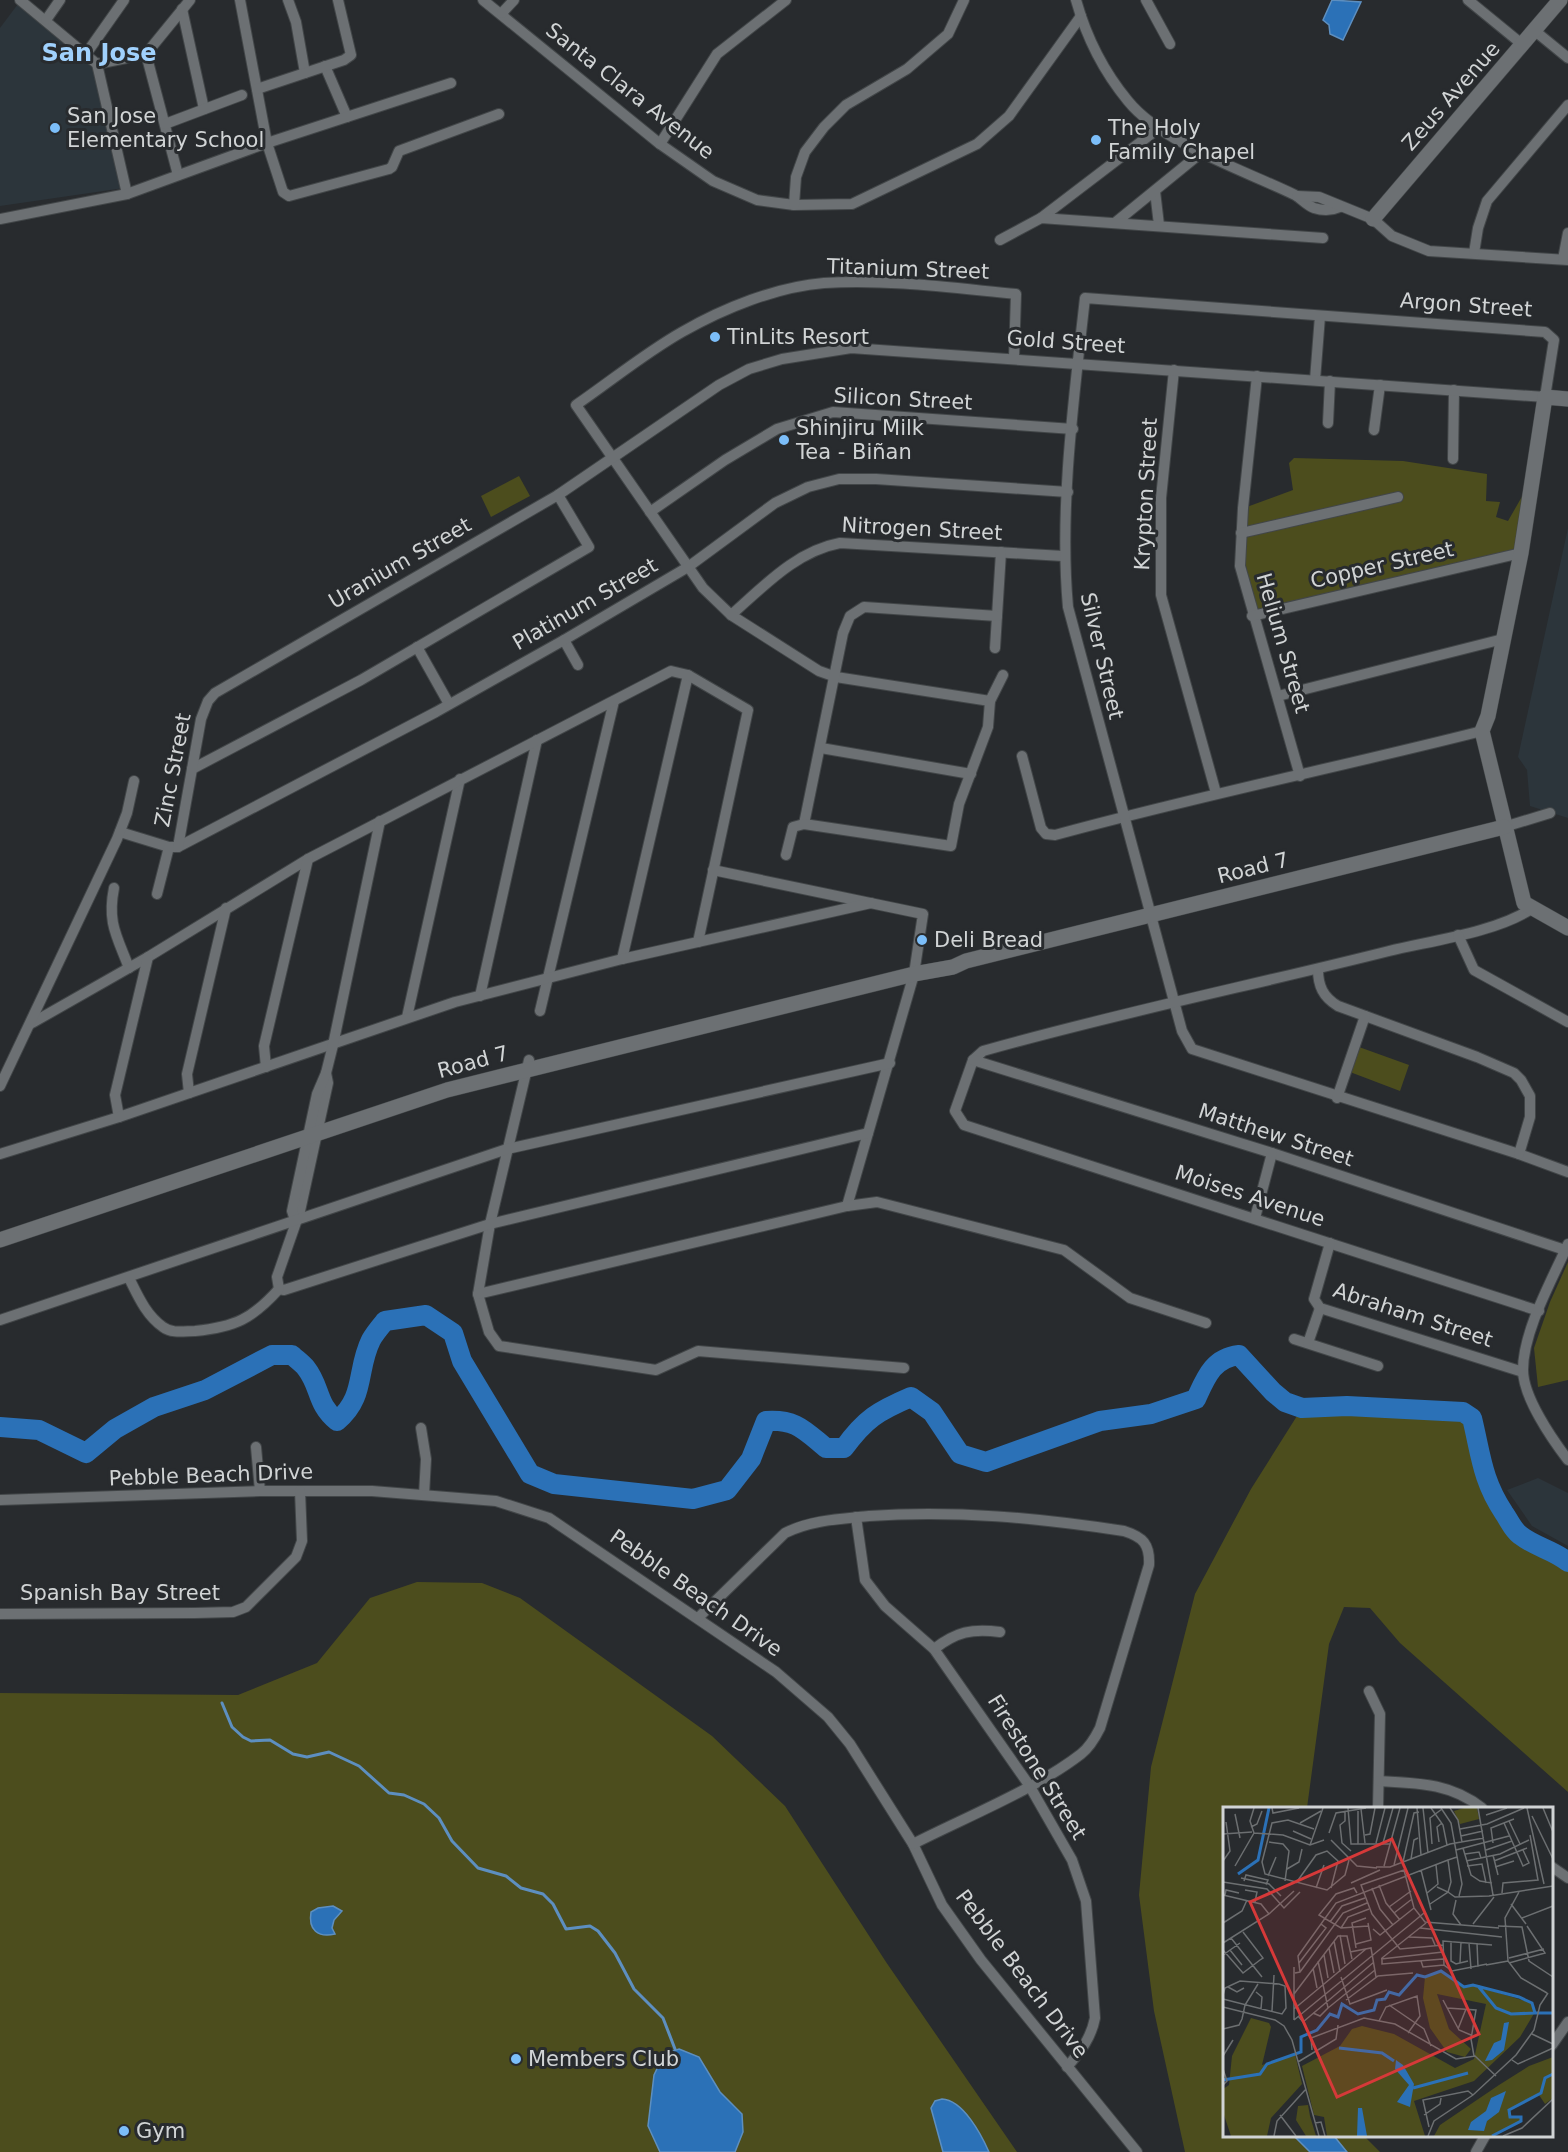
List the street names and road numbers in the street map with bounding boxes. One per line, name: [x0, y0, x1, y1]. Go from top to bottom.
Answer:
street label: Santa Clara Avenue: [541, 18, 719, 164]
street label: Zeus Avenue: [1397, 37, 1505, 155]
street label: Titanium Street: [825, 254, 990, 284]
street label: Argon Street: [1399, 288, 1533, 322]
street label: Gold Street: [1006, 326, 1126, 358]
street label: Silicon Street: [833, 383, 973, 415]
street label: Krypton Street: [1130, 417, 1162, 571]
street label: Uranium Street: [325, 513, 475, 613]
street label: Nitrogen Street: [841, 513, 1003, 545]
street label: Copper Street: [1308, 537, 1456, 593]
street label: Platinum Street: [508, 553, 662, 655]
street label: Helium Street: [1252, 570, 1314, 716]
street label: Silver Street: [1076, 590, 1128, 722]
street label: Zinc Street: [150, 711, 196, 829]
street label: Road 7: [1215, 848, 1291, 888]
street label: Road 7: [435, 1041, 511, 1083]
street label: Matthew Street: [1196, 1099, 1356, 1171]
street label: Moises Avenue: [1172, 1160, 1328, 1232]
street label: Abraham Street: [1330, 1278, 1496, 1352]
street label: Pebble Beach Drive: [108, 1459, 314, 1491]
street label: Pebble Beach Drive: [605, 1524, 787, 1662]
street label: Spanish Bay Street: [20, 1581, 220, 1605]
street label: Firestone Street: [983, 1690, 1091, 1844]
street label: Pebble Beach Drive: [951, 1885, 1093, 2063]

